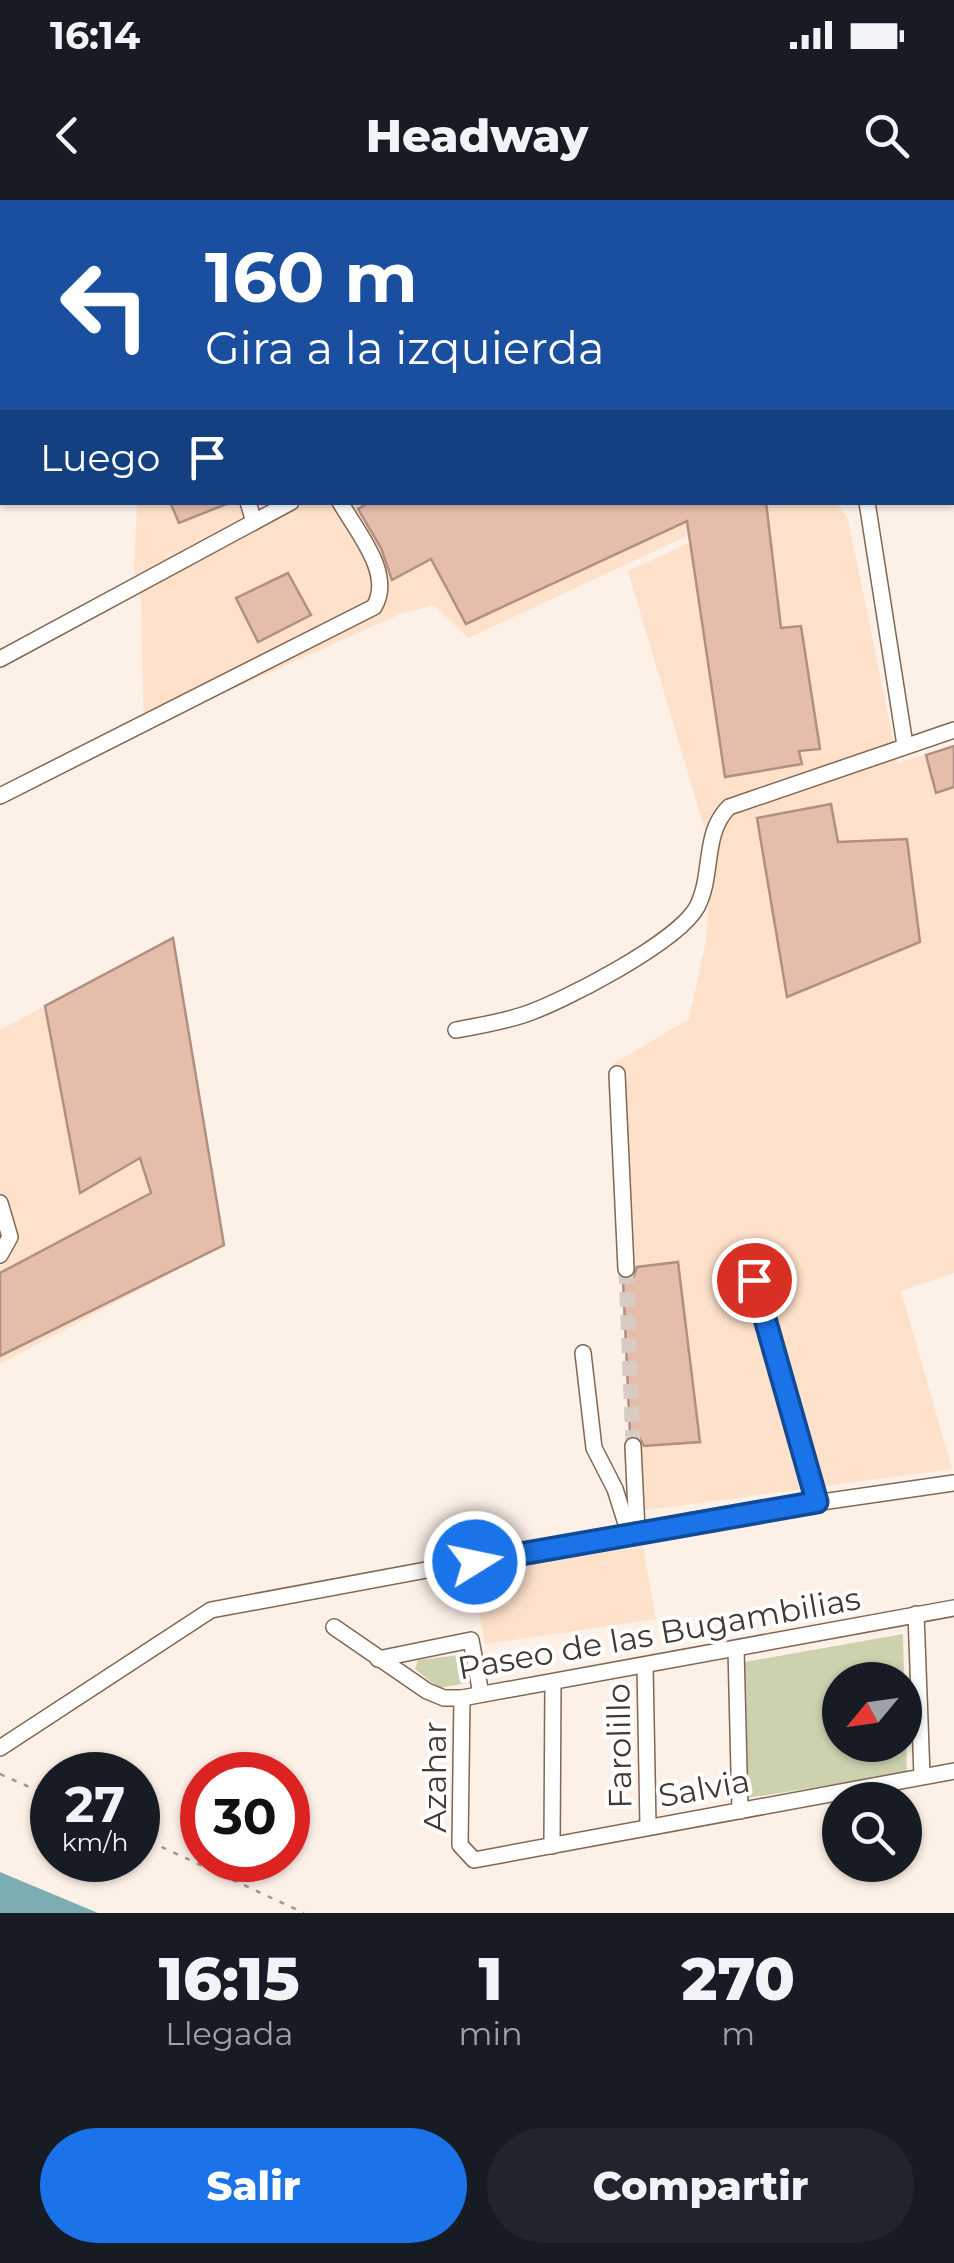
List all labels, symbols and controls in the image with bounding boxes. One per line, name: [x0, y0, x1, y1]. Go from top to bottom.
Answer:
text: 16:14: [50, 12, 140, 59]
icon: back: [40, 108, 95, 163]
text: Headway: [366, 108, 588, 163]
icon: search: [859, 108, 914, 163]
text: 160 m: [205, 234, 418, 320]
icon: left: [40, 240, 170, 370]
text: Gira a la izquierda: [205, 320, 605, 375]
icon: arrive: [180, 430, 235, 485]
text: Luego: [40, 434, 160, 481]
pin: [712, 1238, 797, 1323]
icon: arrive: [727, 1253, 782, 1308]
position arrow: [423, 1510, 527, 1614]
street label: Paseo de las Bugambilias: [455, 1578, 863, 1688]
north arrow: [822, 1662, 922, 1762]
map controls: [822, 1662, 922, 1882]
street label: Farolillo: [598, 1683, 640, 1809]
street label: Azahar: [415, 1721, 454, 1833]
speed limit sign: 30: [180, 1752, 310, 1882]
street label: Salvia: [655, 1761, 753, 1815]
text: 27: [65, 1774, 125, 1835]
button: search: [822, 1782, 922, 1882]
text: km/h: [62, 1827, 128, 1857]
text: 16:15: [159, 1942, 300, 2015]
text: 1: [478, 1942, 503, 2015]
text: 270: [681, 1942, 795, 2015]
text: Llegada: [165, 2014, 293, 2053]
text: min: [458, 2014, 523, 2053]
text: m: [721, 2014, 755, 2053]
button: Salir: [40, 2128, 467, 2243]
button: Compartir: [487, 2128, 914, 2243]

